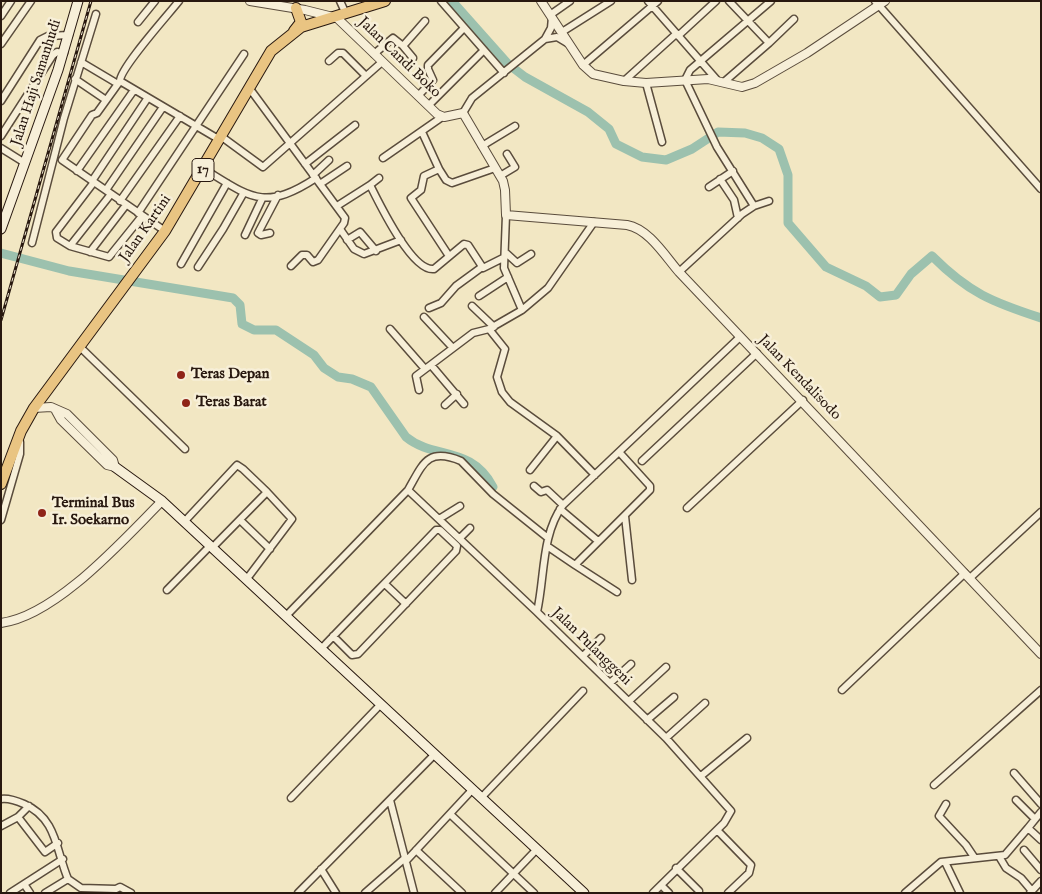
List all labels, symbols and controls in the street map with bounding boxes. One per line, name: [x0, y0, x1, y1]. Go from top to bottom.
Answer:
street label: Jalan Candi Boko: [354, 14, 444, 102]
street label: Jalan Haji Samanhudi: [8, 17, 66, 149]
road number: 17: [192, 158, 214, 182]
street label: Jalan Kartini: [116, 192, 176, 266]
street label: Jalan Kendalisodo: [754, 332, 844, 424]
place label: Teras Depan: [191, 366, 270, 384]
marker: Teras Depan: [175, 369, 187, 381]
place label: Teras Barat: [196, 394, 267, 412]
marker: Teras Barat: [180, 397, 192, 409]
place label: Terminal Bus Ir. Soekarno: [52, 495, 134, 530]
marker: Terminal Bus Ir. Soekarno: [36, 507, 48, 519]
street label: Jalan Pulanggeni: [547, 604, 635, 690]

